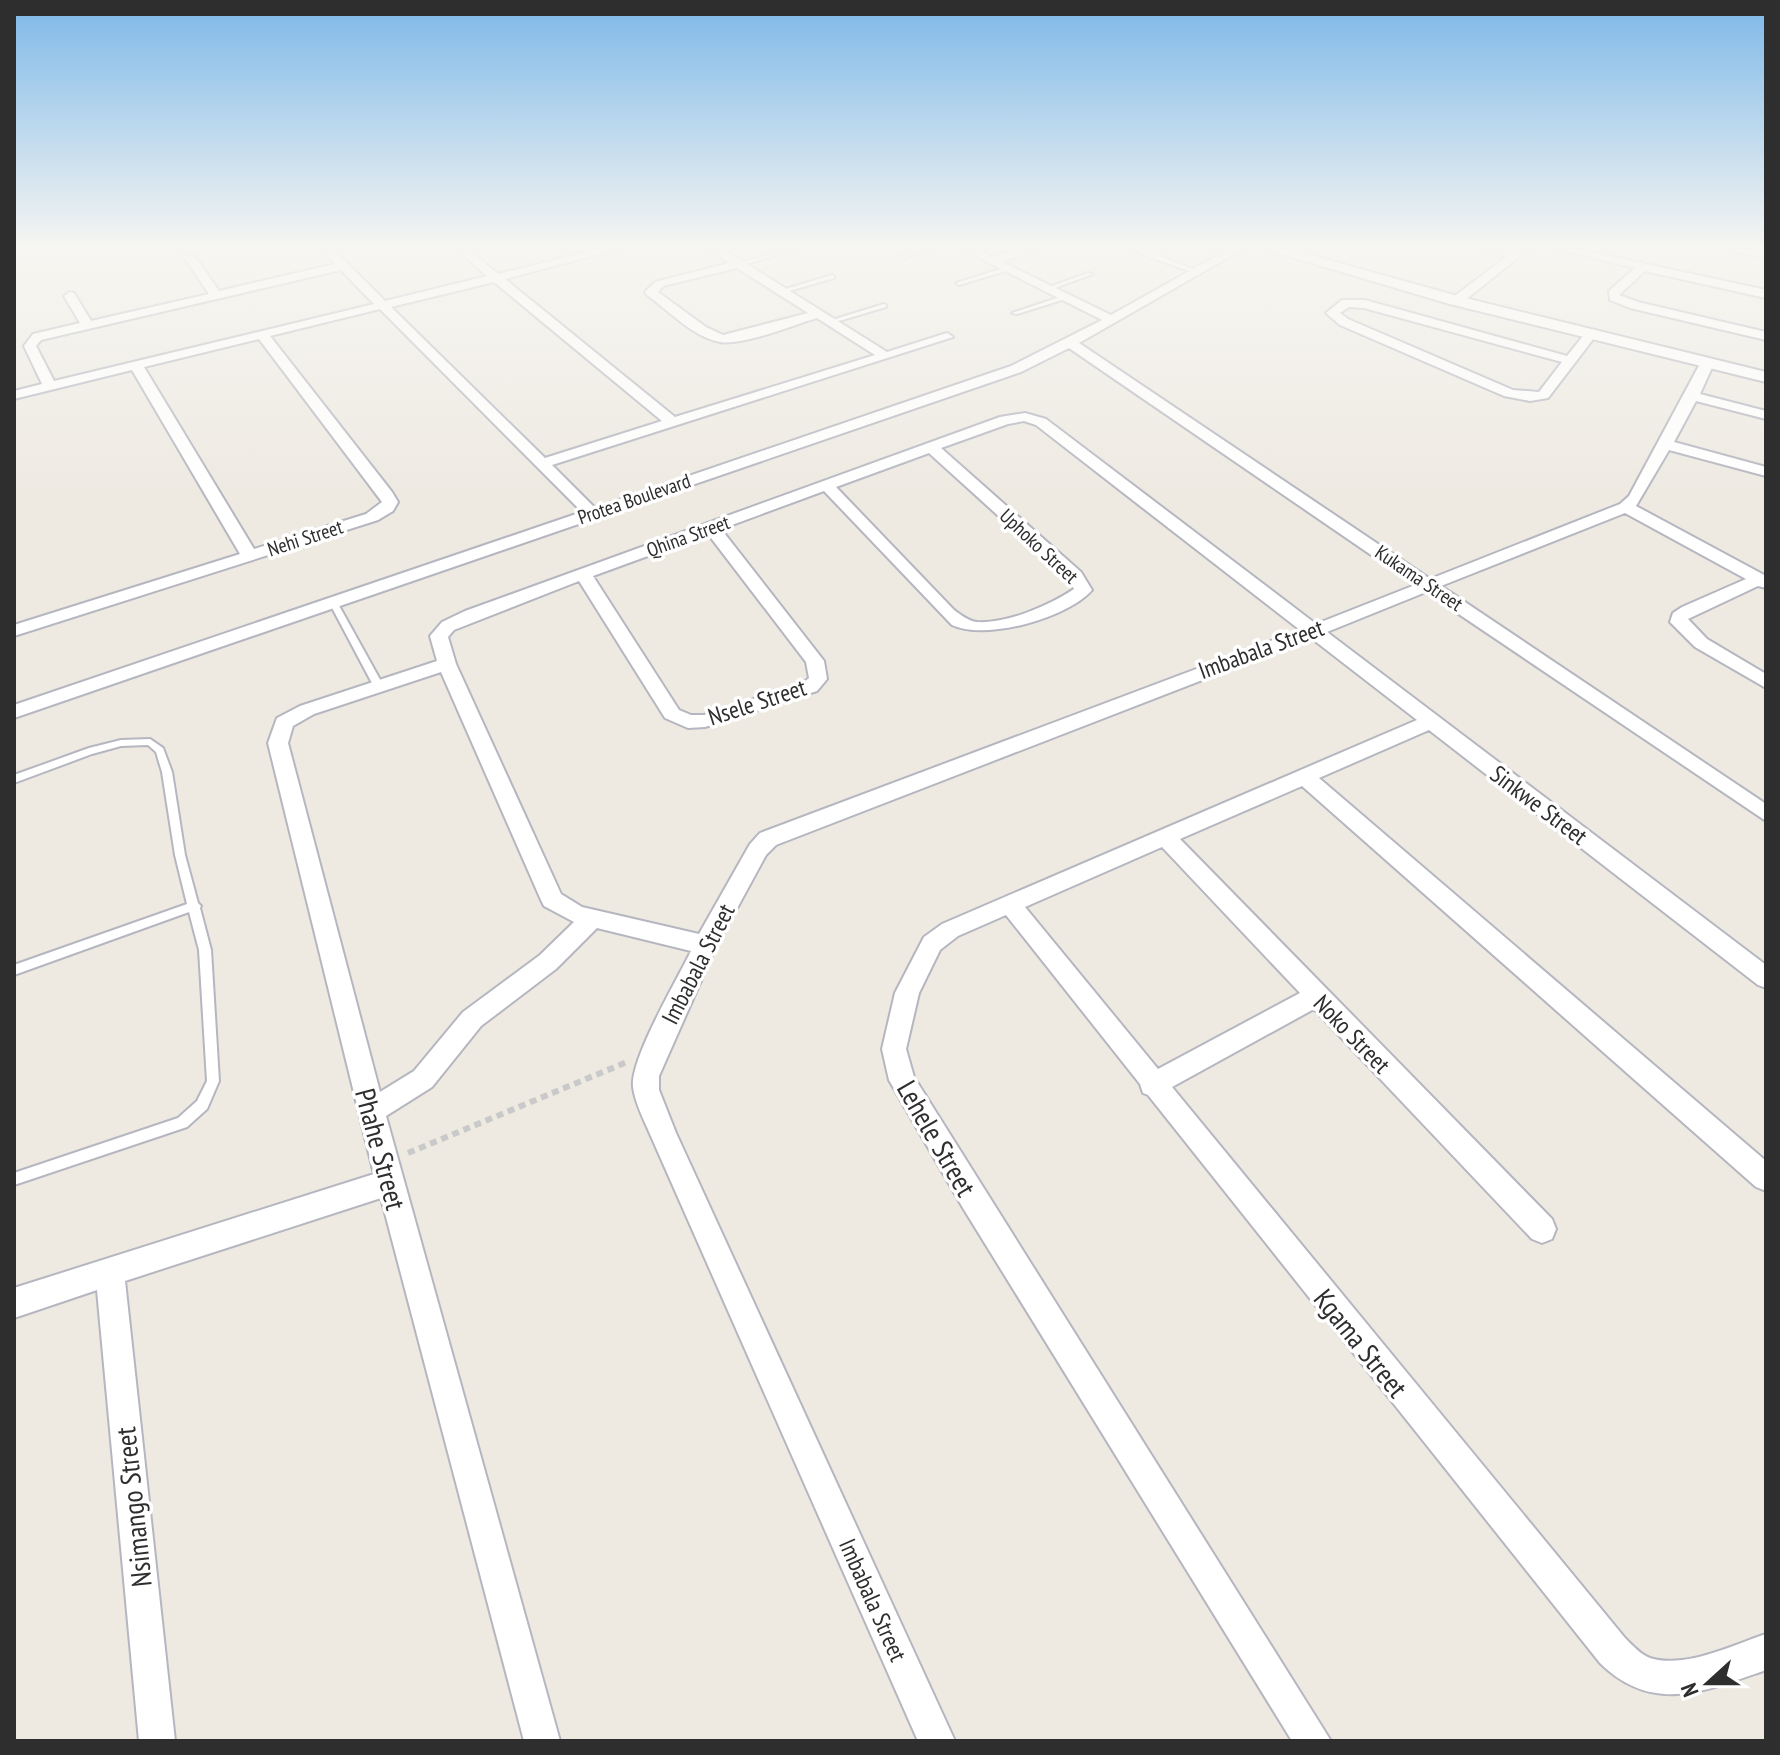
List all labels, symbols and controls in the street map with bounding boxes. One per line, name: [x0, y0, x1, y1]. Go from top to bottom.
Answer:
street label: Protea Boulevard: [574, 468, 694, 530]
street label: Uphoko Street: [994, 503, 1084, 589]
street label: Qhina Street: [643, 509, 734, 563]
street label: Nehi Street: [264, 513, 346, 562]
street label: Kukama Street: [1370, 539, 1468, 617]
street label: Imbabala Street: [1194, 612, 1328, 686]
street label: Nsele Street: [704, 671, 810, 732]
street label: Sinkwe Street: [1484, 758, 1594, 852]
street label: Imbabala Street: [654, 898, 742, 1029]
street label: Noko Street: [1307, 988, 1397, 1080]
street label: Lehele Street: [889, 1073, 985, 1203]
street label: Phahe Street: [347, 1084, 415, 1214]
street label: Kgama Street: [1306, 1281, 1416, 1405]
street label: Nsimango Street: [106, 1425, 160, 1589]
street label: Imbabala Street: [832, 1534, 914, 1667]
north arrow: [1668, 1643, 1748, 1723]
text: N: [1674, 1680, 1705, 1701]

